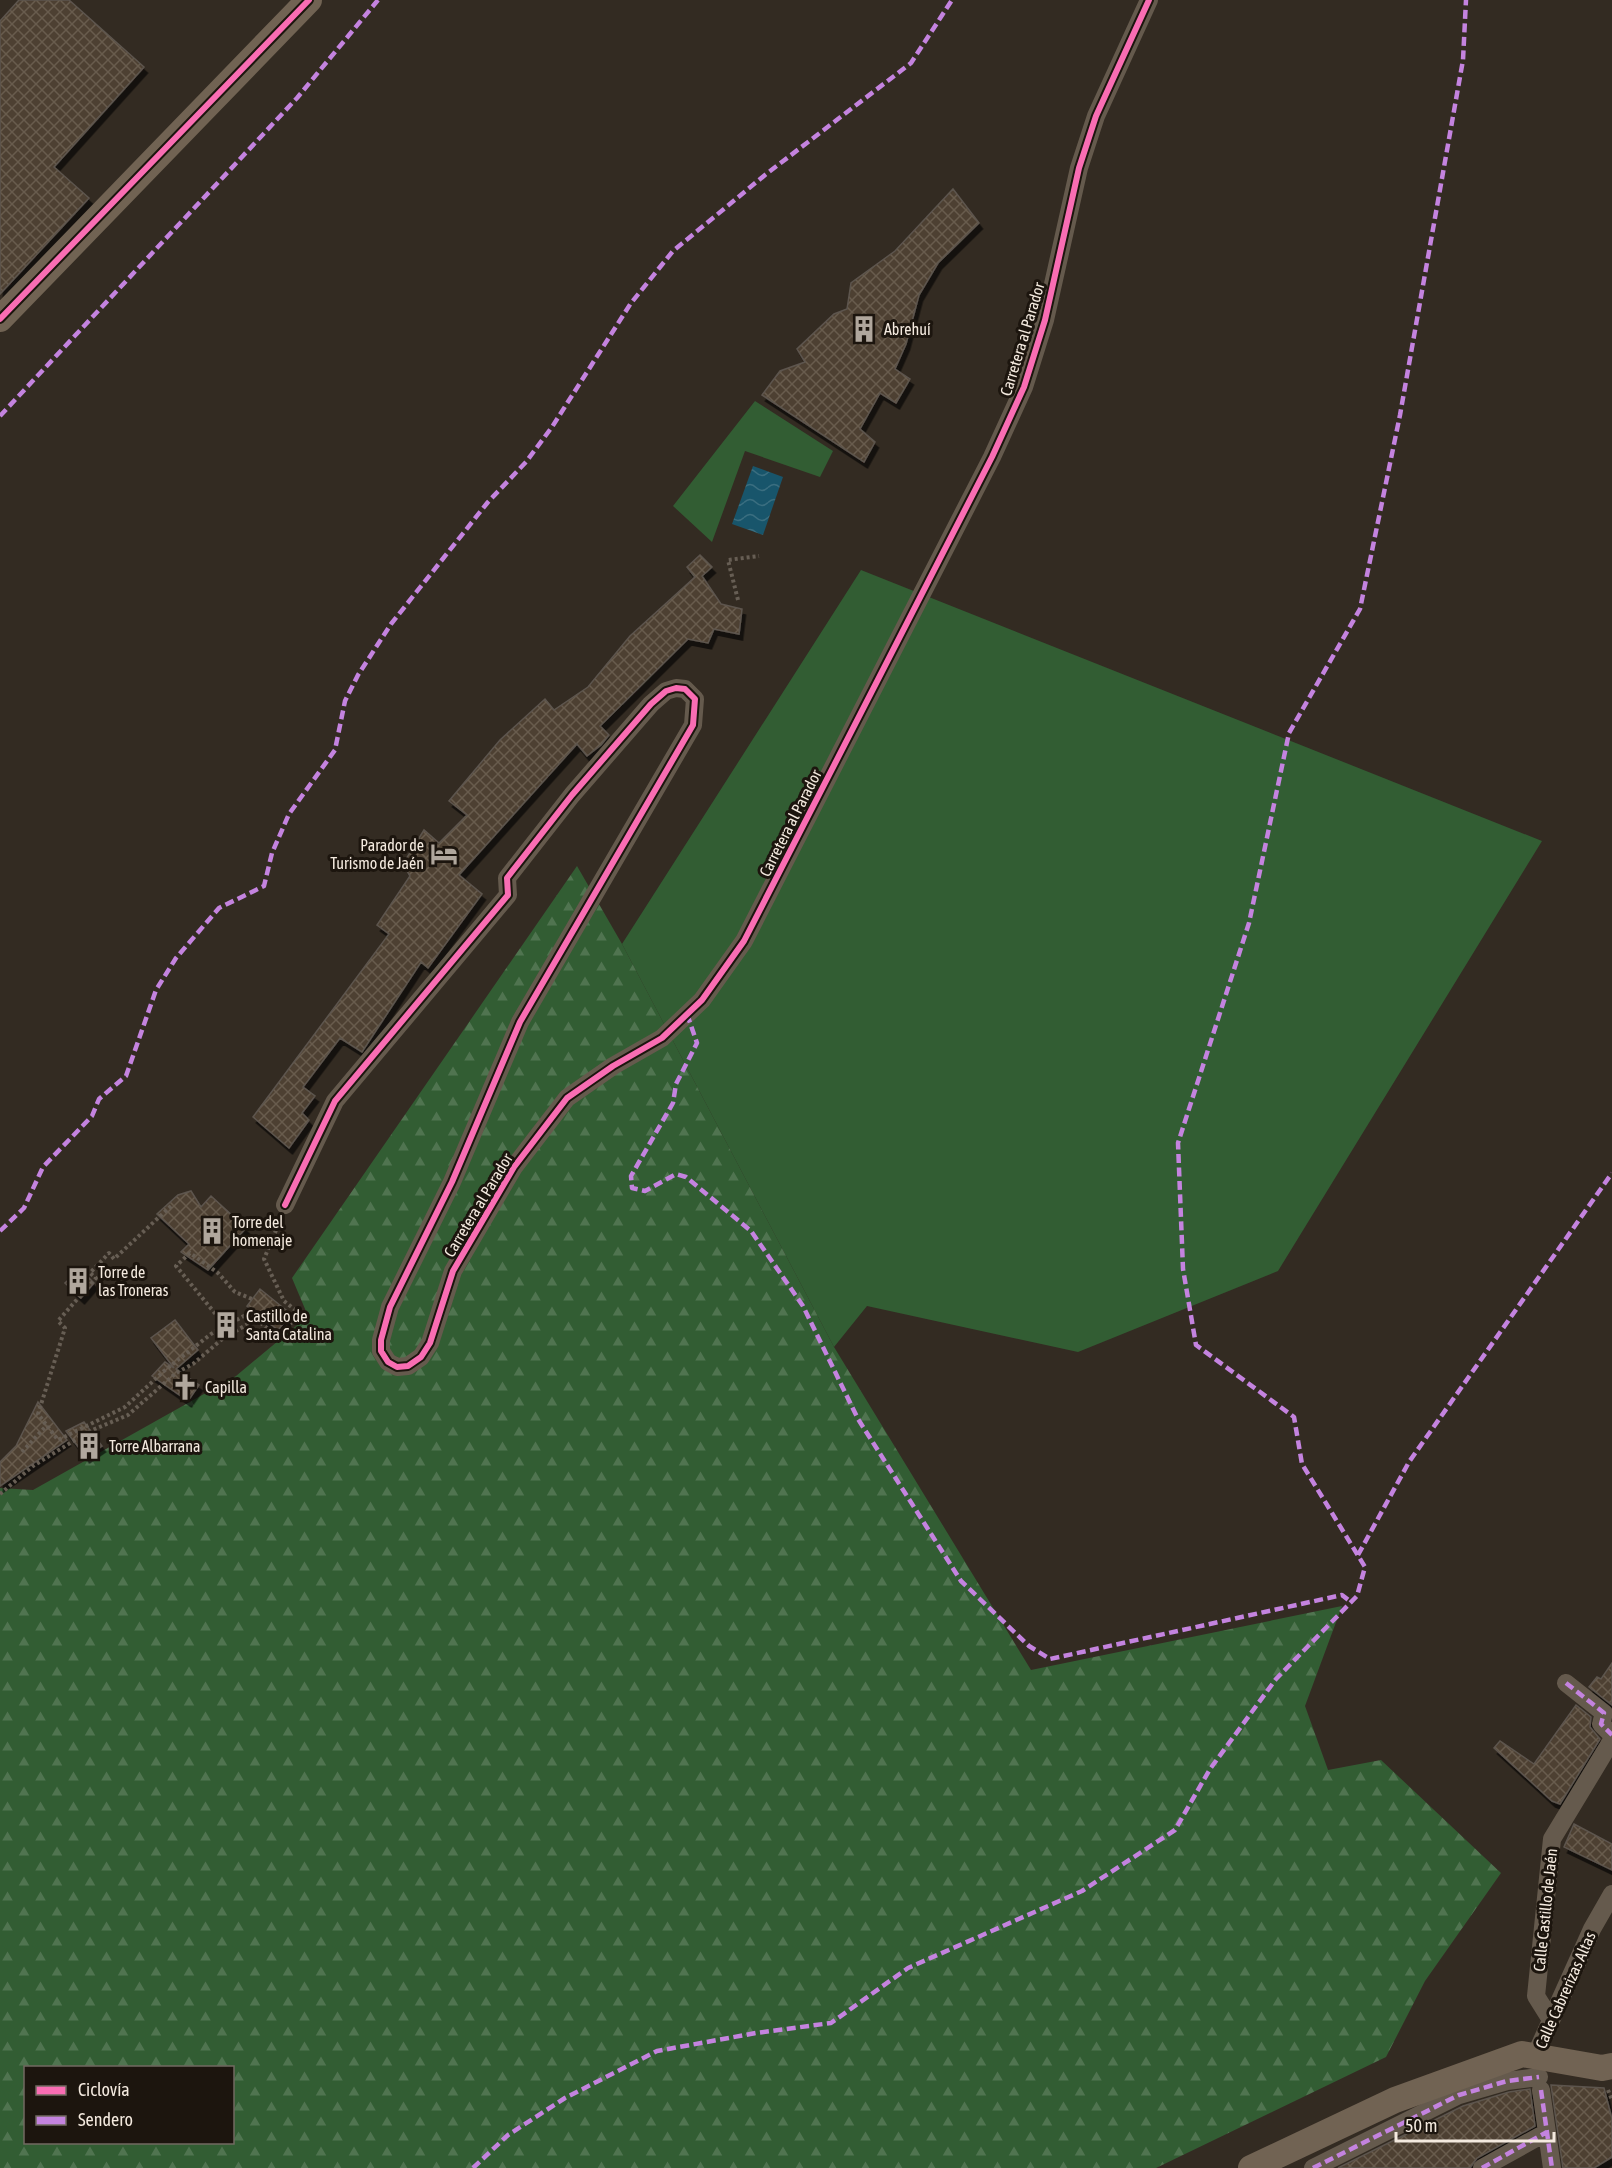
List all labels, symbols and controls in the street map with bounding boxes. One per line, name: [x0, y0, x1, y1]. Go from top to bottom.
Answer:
street label: Carretera al Parador: [996, 280, 1048, 398]
building icon: Abrehuí: [849, 314, 879, 344]
place label: Abrehuí: [884, 320, 931, 338]
street label: Carretera al Parador: [755, 766, 825, 879]
place label: Parador de Turismo de Jaén: [330, 836, 424, 872]
hotel icon: Parador de Turismo de Jaén: [429, 839, 459, 869]
street label: Carretera al Parador: [440, 1150, 516, 1260]
place label: Torre del homenaje: [232, 1213, 292, 1250]
building icon: Torre del homenaje: [197, 1216, 227, 1246]
place label: Torre de las Troneras: [98, 1263, 169, 1299]
building icon: Torre de las Troneras: [63, 1266, 93, 1296]
place label: Castillo de Santa Catalina: [246, 1307, 332, 1343]
building icon: Castillo de Santa Catalina: [211, 1310, 241, 1340]
church icon: Capilla: [170, 1372, 200, 1402]
place label: Capilla: [205, 1378, 247, 1397]
building icon: Torre Albarrana: [74, 1431, 104, 1461]
place label: Torre Albarrana: [109, 1437, 200, 1455]
street label: Calle Castillo de Jaén: [1530, 1848, 1560, 1972]
street label: Calle Cabrerizas Altas: [1531, 1929, 1599, 2051]
legend: [24, 2066, 234, 2144]
text: Ciclovía: [78, 2079, 130, 2100]
scale bar: [1396, 2105, 1554, 2143]
text: Sendero: [78, 2109, 133, 2130]
text: 50 m: [1405, 2115, 1437, 2136]

